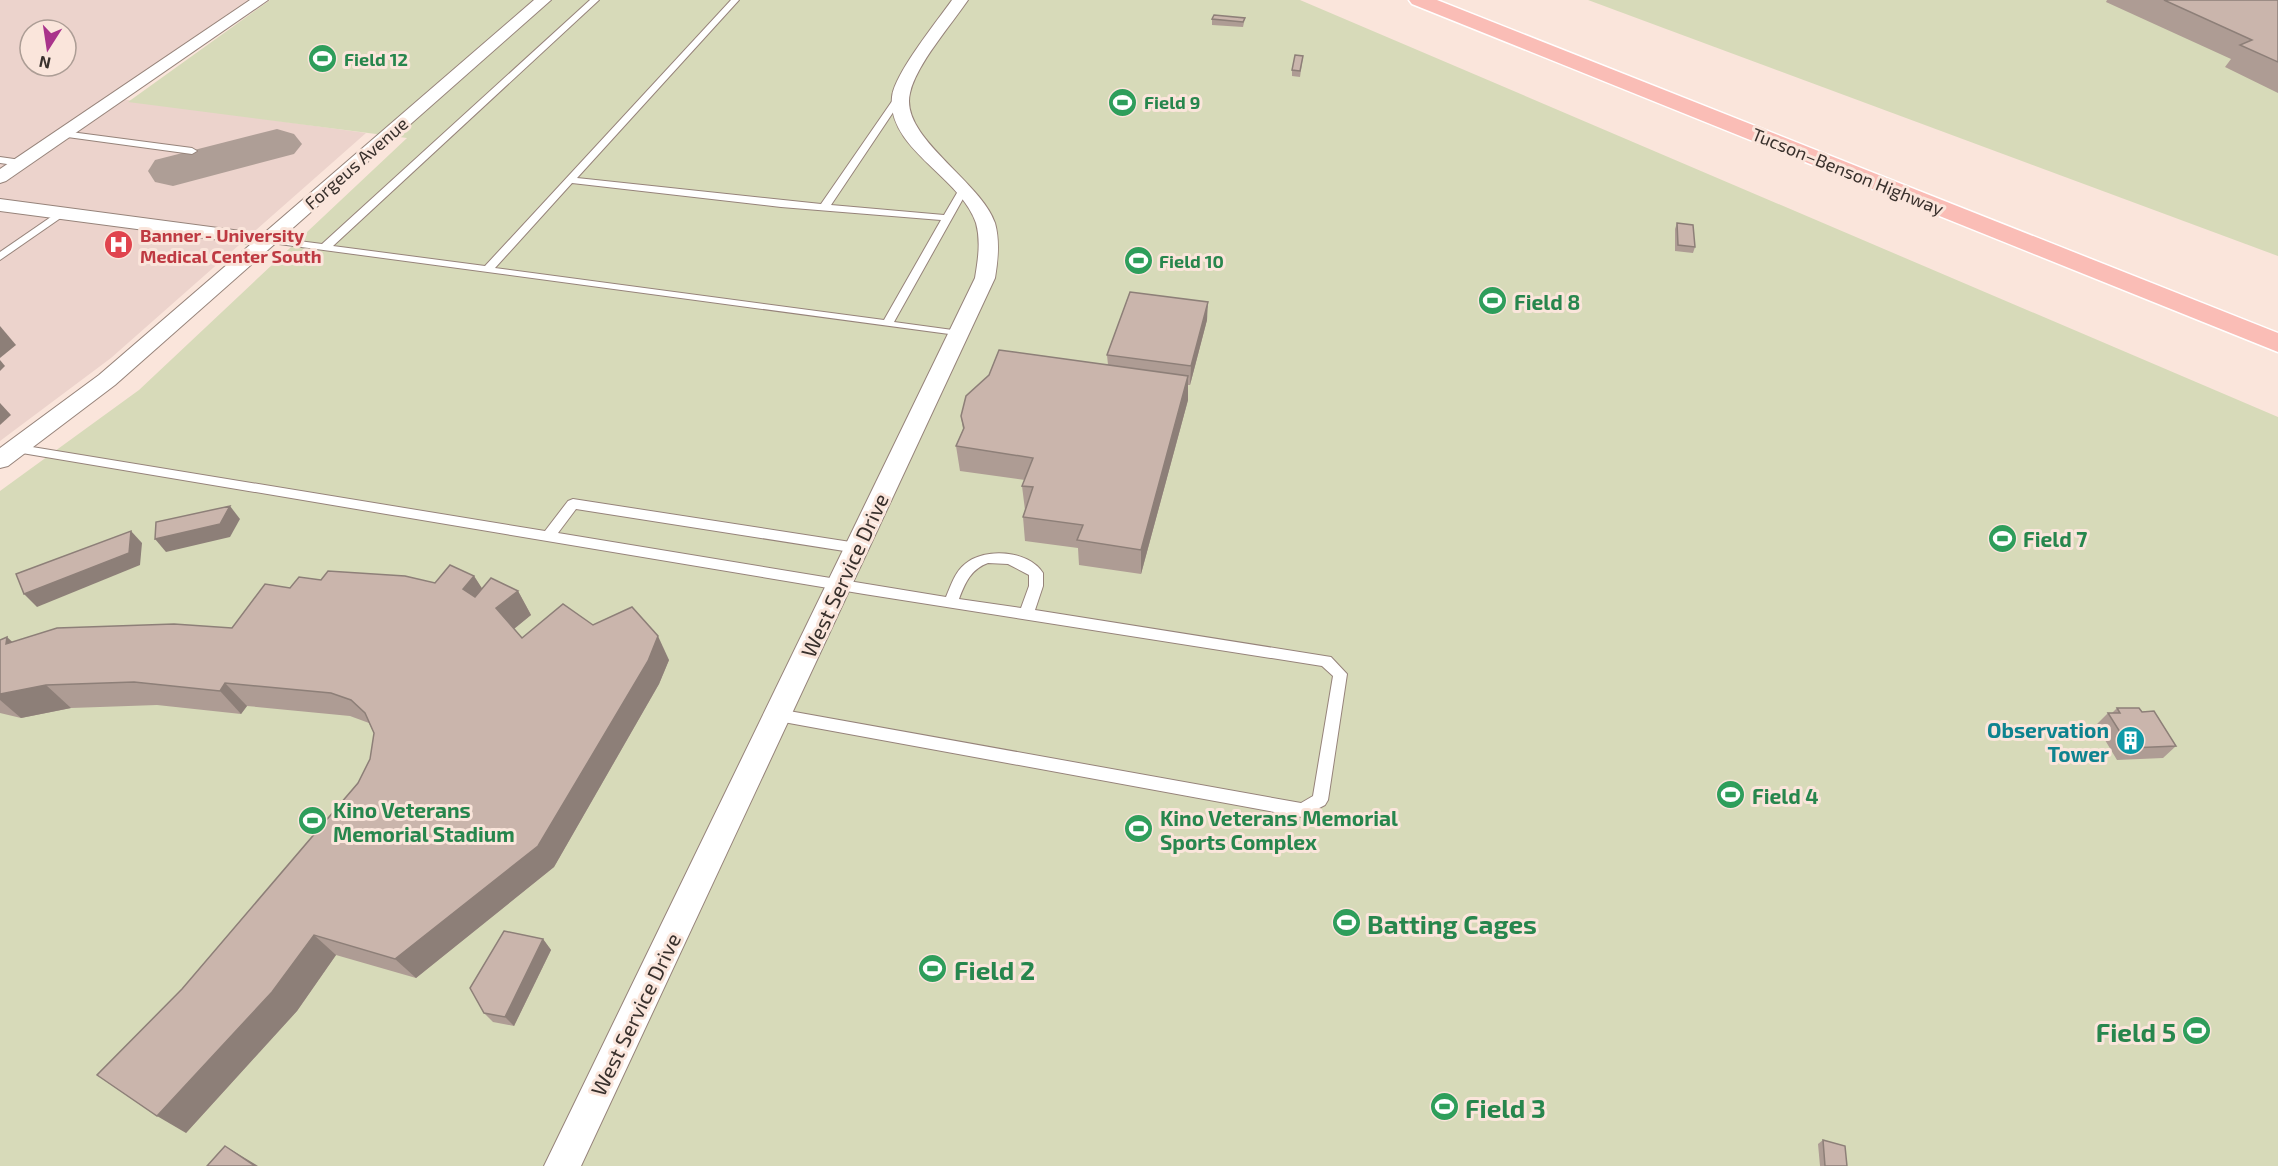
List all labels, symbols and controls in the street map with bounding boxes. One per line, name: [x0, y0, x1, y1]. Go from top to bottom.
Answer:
north arrow: [18, 18, 78, 78]
sports icon: Field 12: [307, 43, 339, 75]
place label: Field 12: [344, 48, 408, 70]
text: N: [37, 53, 52, 74]
sports icon: Field 9: [1107, 86, 1139, 118]
place label: Field 9: [1144, 91, 1200, 113]
street label: Forgeus Avenue: [300, 112, 412, 214]
street label: Tucson–Benson Highway: [1749, 122, 1947, 220]
place label: Banner - University Medical Center South: [140, 224, 322, 267]
hospital icon: Banner - University Medical Center South: [103, 229, 135, 261]
sports icon: Field 10: [1122, 245, 1154, 277]
place label: Field 10: [1159, 250, 1224, 272]
sports icon: Field 8: [1477, 285, 1509, 317]
place label: Field 8: [1514, 289, 1580, 314]
street label: West Service Drive: [795, 489, 893, 661]
sports icon: Field 7: [1986, 522, 2018, 554]
place label: Field 7: [2023, 526, 2087, 551]
place label: Observation Tower: [1987, 717, 2109, 766]
building icon: Observation Tower: [2114, 725, 2146, 757]
sports icon: Field 4: [1715, 779, 1747, 811]
place label: Field 4: [1752, 783, 1819, 808]
place label: Kino Veterans Memorial Stadium: [333, 797, 515, 846]
sports icon: Kino Veterans Memorial Stadium: [296, 805, 328, 837]
place label: Kino Veterans Memorial Sports Complex: [1160, 805, 1398, 854]
sports icon: Kino Veterans Memorial Sports Complex: [1123, 813, 1155, 845]
sports icon: Batting Cages: [1330, 907, 1362, 939]
place label: Batting Cages: [1367, 908, 1537, 939]
street label: West Service Drive: [585, 929, 685, 1099]
sports icon: Field 2: [917, 953, 949, 985]
place label: Field 2: [954, 954, 1035, 985]
sports icon: Field 5: [2181, 1015, 2213, 1047]
place label: Field 5: [2096, 1016, 2176, 1047]
sports icon: Field 3: [1428, 1091, 1460, 1123]
place label: Field 3: [1465, 1092, 1546, 1123]

